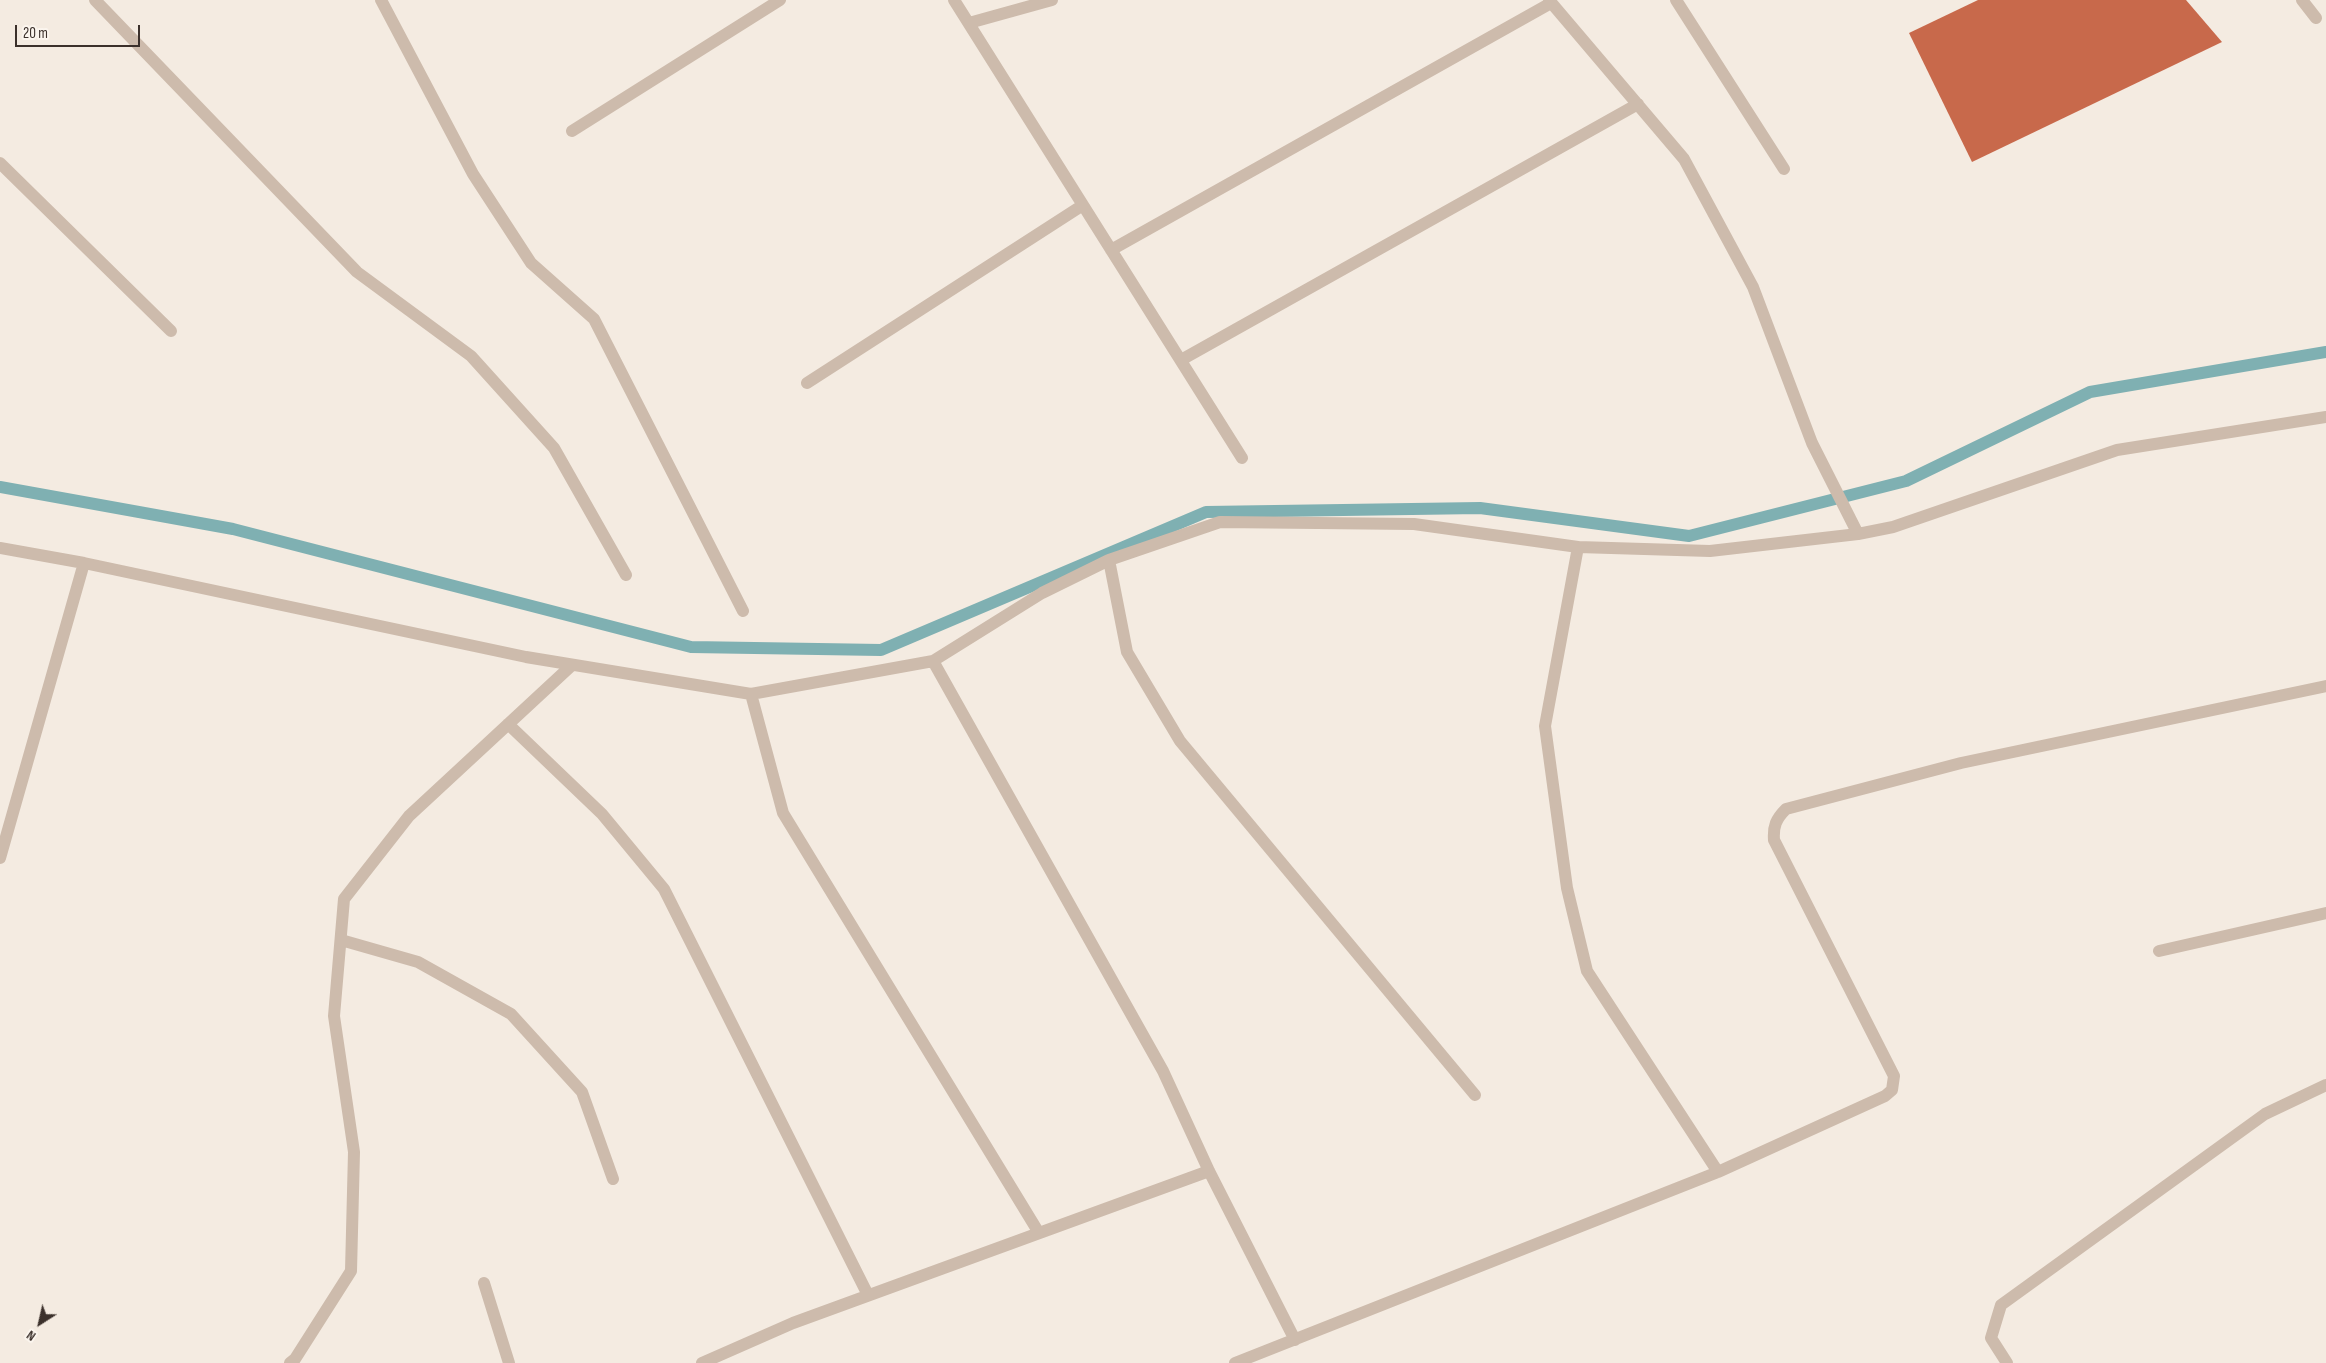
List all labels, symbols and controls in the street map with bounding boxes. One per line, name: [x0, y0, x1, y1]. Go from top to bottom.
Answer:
scale bar: [18, 15, 142, 47]
text: 20 m: [23, 24, 48, 43]
north arrow: [15, 1298, 65, 1348]
text: N: [23, 1327, 39, 1345]

